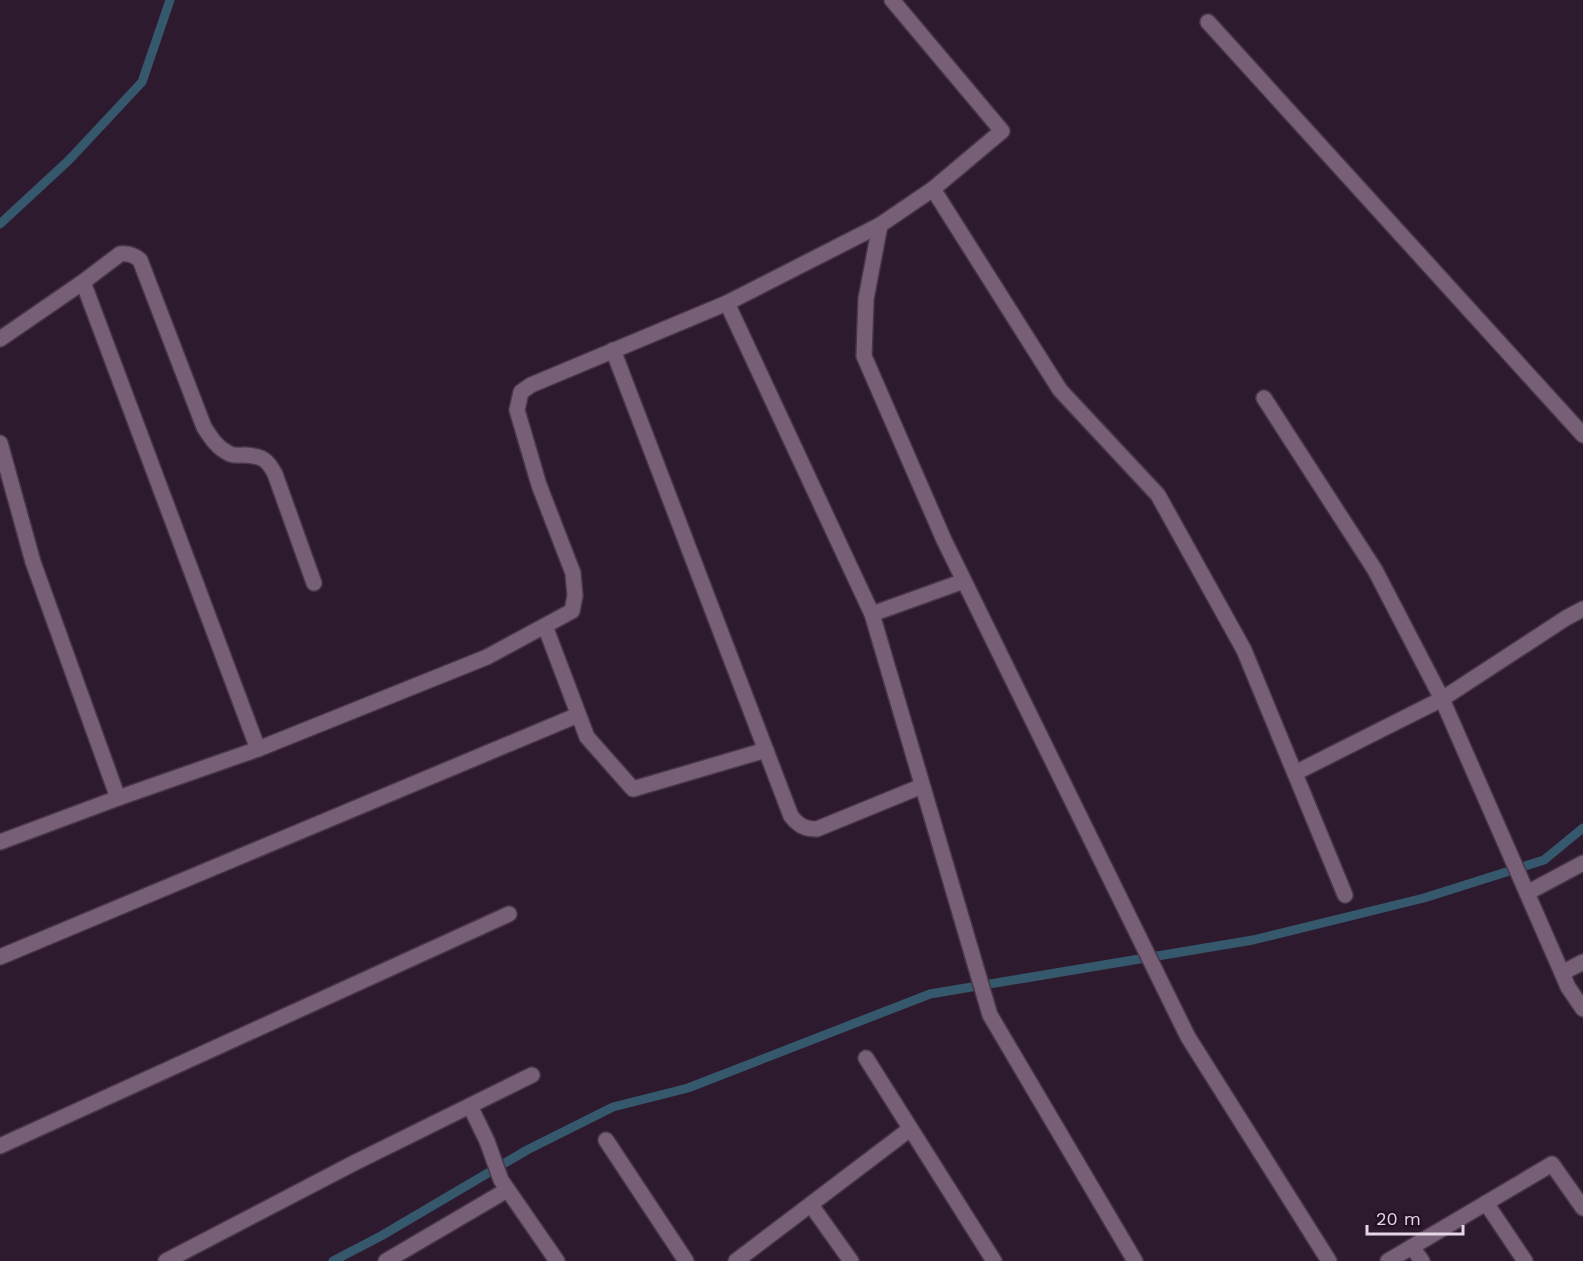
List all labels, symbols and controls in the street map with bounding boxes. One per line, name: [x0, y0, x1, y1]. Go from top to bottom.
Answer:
scale bar: [1367, 1198, 1463, 1236]
text: 20 m: [1376, 1208, 1421, 1229]

